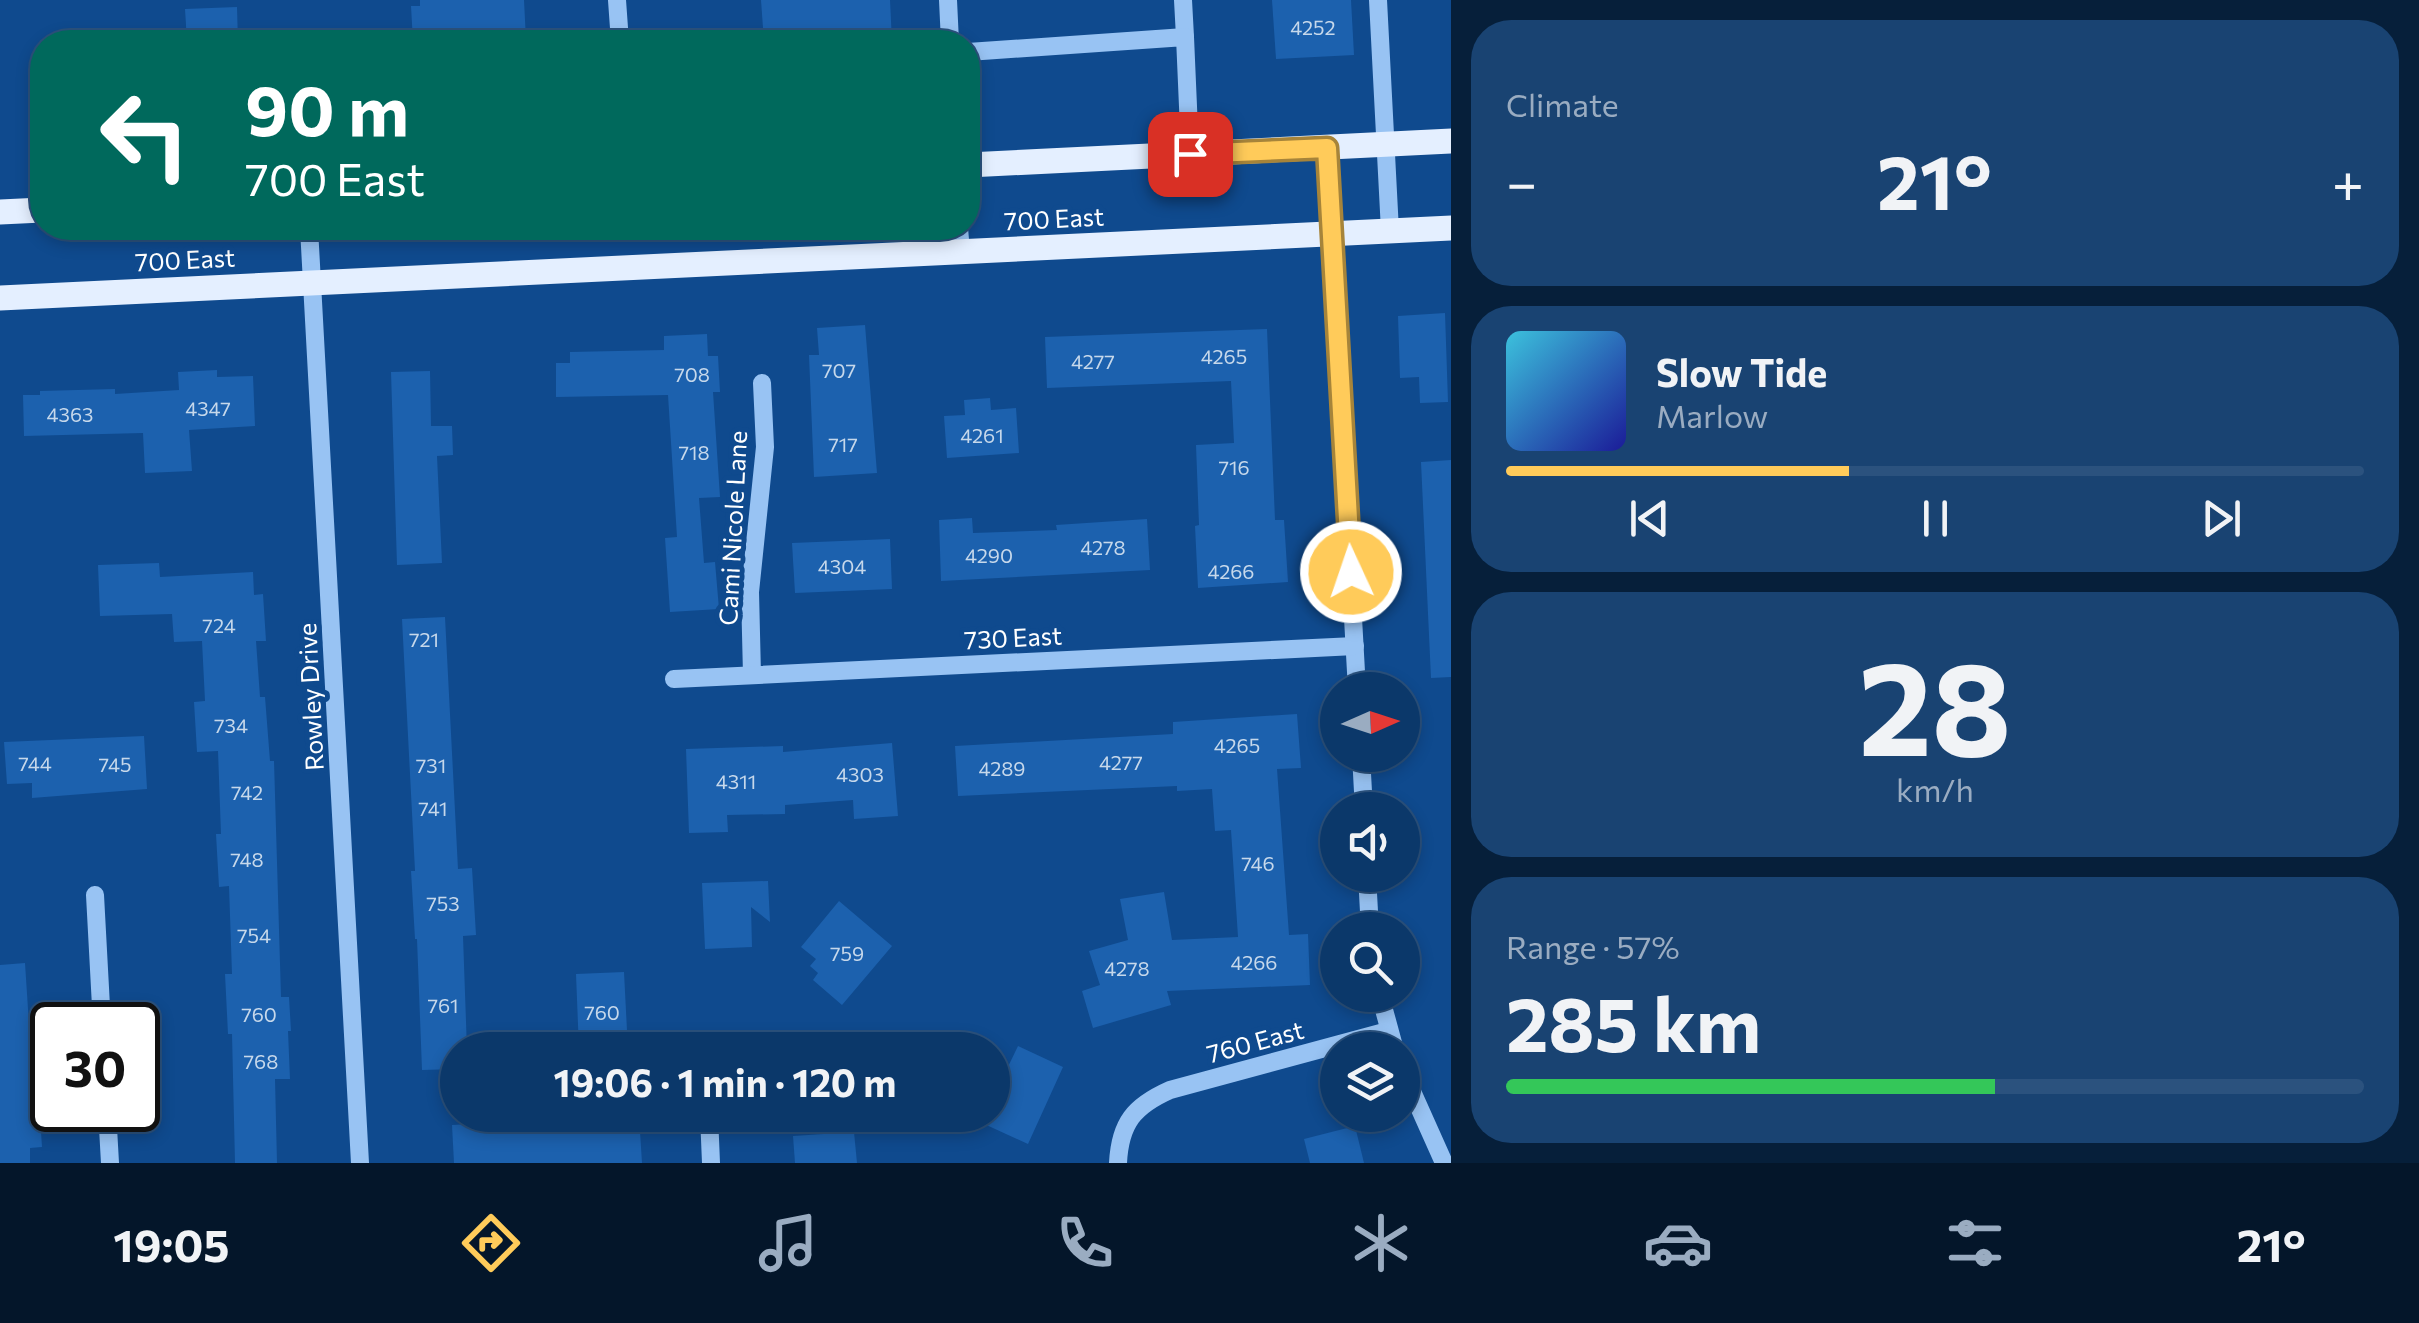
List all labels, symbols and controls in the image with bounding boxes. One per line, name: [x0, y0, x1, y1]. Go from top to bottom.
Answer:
house number: 4252: [1290, 15, 1336, 39]
text: 90 m: [245, 65, 409, 150]
icon: left: [80, 70, 210, 200]
text: Climate: [1506, 84, 1619, 124]
pin: [1148, 112, 1233, 197]
icon: arrive: [1163, 127, 1218, 182]
text: 21°: [1877, 134, 1992, 225]
text: −: [1506, 147, 1537, 214]
text: +: [2332, 147, 2364, 214]
text: 700 East: [245, 150, 425, 205]
street label: 700 East: [1003, 200, 1105, 236]
street label: 700 East: [134, 241, 236, 277]
house number: 4265: [1201, 344, 1247, 368]
text: Slow Tide: [1656, 348, 1827, 395]
house number: 4277: [1071, 349, 1115, 373]
house number: 707: [822, 358, 856, 382]
house number: 708: [674, 362, 710, 386]
text: Marlow: [1656, 395, 1768, 435]
house number: 4347: [185, 396, 231, 420]
house number: 4363: [47, 402, 93, 426]
house number: 4261: [960, 423, 1004, 447]
street label: Cami Nicole Lane: [712, 430, 752, 626]
house number: 717: [828, 432, 858, 456]
house number: 718: [678, 440, 710, 464]
house number: 716: [1218, 455, 1250, 479]
icon: previous: [1622, 491, 1677, 546]
icon: pause: [1908, 491, 1963, 546]
icon: next: [2194, 491, 2249, 546]
position arrow: [1299, 520, 1403, 624]
house number: 4278: [1080, 535, 1126, 559]
house number: 4290: [965, 543, 1013, 567]
house number: 4304: [818, 554, 866, 578]
house number: 4266: [1207, 559, 1255, 583]
house number: 724: [202, 613, 236, 637]
street label: 730 East: [963, 619, 1063, 655]
street label: Rowley Drive: [291, 622, 329, 772]
text: 28: [1858, 624, 2012, 783]
house number: 721: [409, 627, 439, 651]
north arrow: [1320, 672, 1420, 772]
map controls: [1320, 672, 1420, 1132]
house number: 734: [214, 713, 248, 737]
house number: 4265: [1214, 733, 1260, 757]
house number: 4277: [1099, 750, 1143, 774]
house number: 744: [18, 751, 52, 775]
house number: 745: [99, 752, 131, 776]
house number: 731: [416, 753, 446, 777]
house number: 4289: [978, 756, 1026, 780]
house number: 4303: [836, 762, 884, 786]
house number: 4311: [716, 769, 756, 793]
text: km/h: [1896, 769, 1974, 809]
house number: 742: [231, 780, 263, 804]
button: sound: [1320, 792, 1420, 892]
house number: 741: [418, 796, 448, 820]
house number: 748: [230, 847, 264, 871]
house number: 746: [1241, 851, 1275, 875]
house number: 753: [426, 891, 460, 915]
button: search: [1320, 912, 1420, 1012]
house number: 754: [237, 923, 271, 947]
text: Range · 57%: [1506, 926, 1680, 966]
house number: 759: [830, 941, 864, 965]
house number: 4266: [1230, 950, 1278, 974]
house number: 4278: [1104, 956, 1150, 980]
text: 285 km: [1506, 976, 1761, 1067]
house number: 761: [427, 993, 459, 1017]
house number: 760: [584, 1000, 620, 1024]
speed limit sign: 30: [30, 1002, 160, 1132]
house number: 760: [241, 1002, 277, 1026]
street label: 760 East: [1203, 1014, 1307, 1068]
button: layers: [1320, 1032, 1420, 1132]
house number: 768: [244, 1049, 278, 1073]
text: 19:06 · 1 min · 120 m: [554, 1058, 896, 1105]
icon: directions: [456, 1208, 526, 1278]
icon: music: [753, 1208, 823, 1278]
icon: phone: [1050, 1208, 1120, 1278]
icon: climate: [1346, 1208, 1416, 1278]
icon: car: [1643, 1208, 1713, 1278]
icon: filters: [1940, 1208, 2010, 1278]
text: 19:05: [113, 1216, 230, 1271]
text: 21°: [2237, 1216, 2306, 1271]

